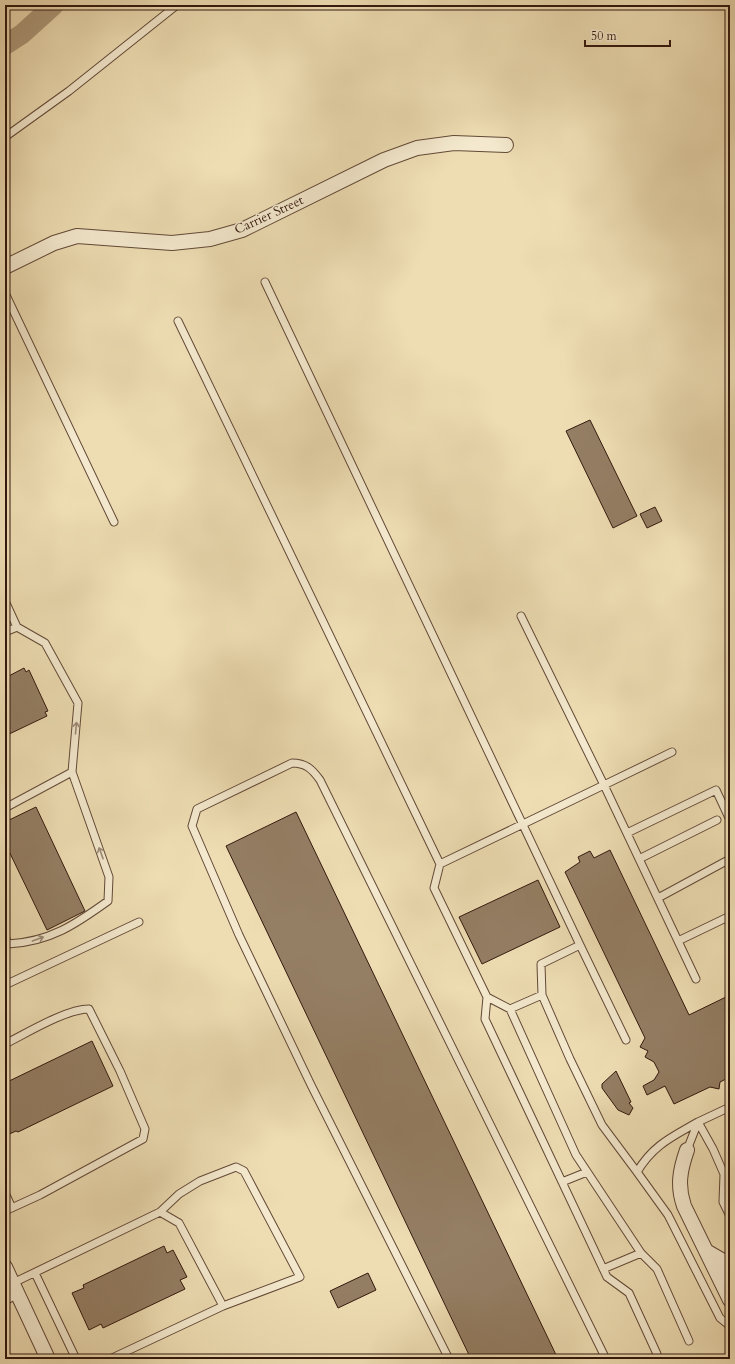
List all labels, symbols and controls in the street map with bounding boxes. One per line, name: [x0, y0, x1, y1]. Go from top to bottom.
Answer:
scale bar: [585, 22, 670, 48]
text: 50 m: [591, 28, 618, 44]
street label: Carrier Street: [232, 191, 306, 239]
one-way arrow: [72, 722, 80, 735]
one-way arrow: [96, 848, 104, 860]
one-way arrow: [32, 935, 44, 943]

